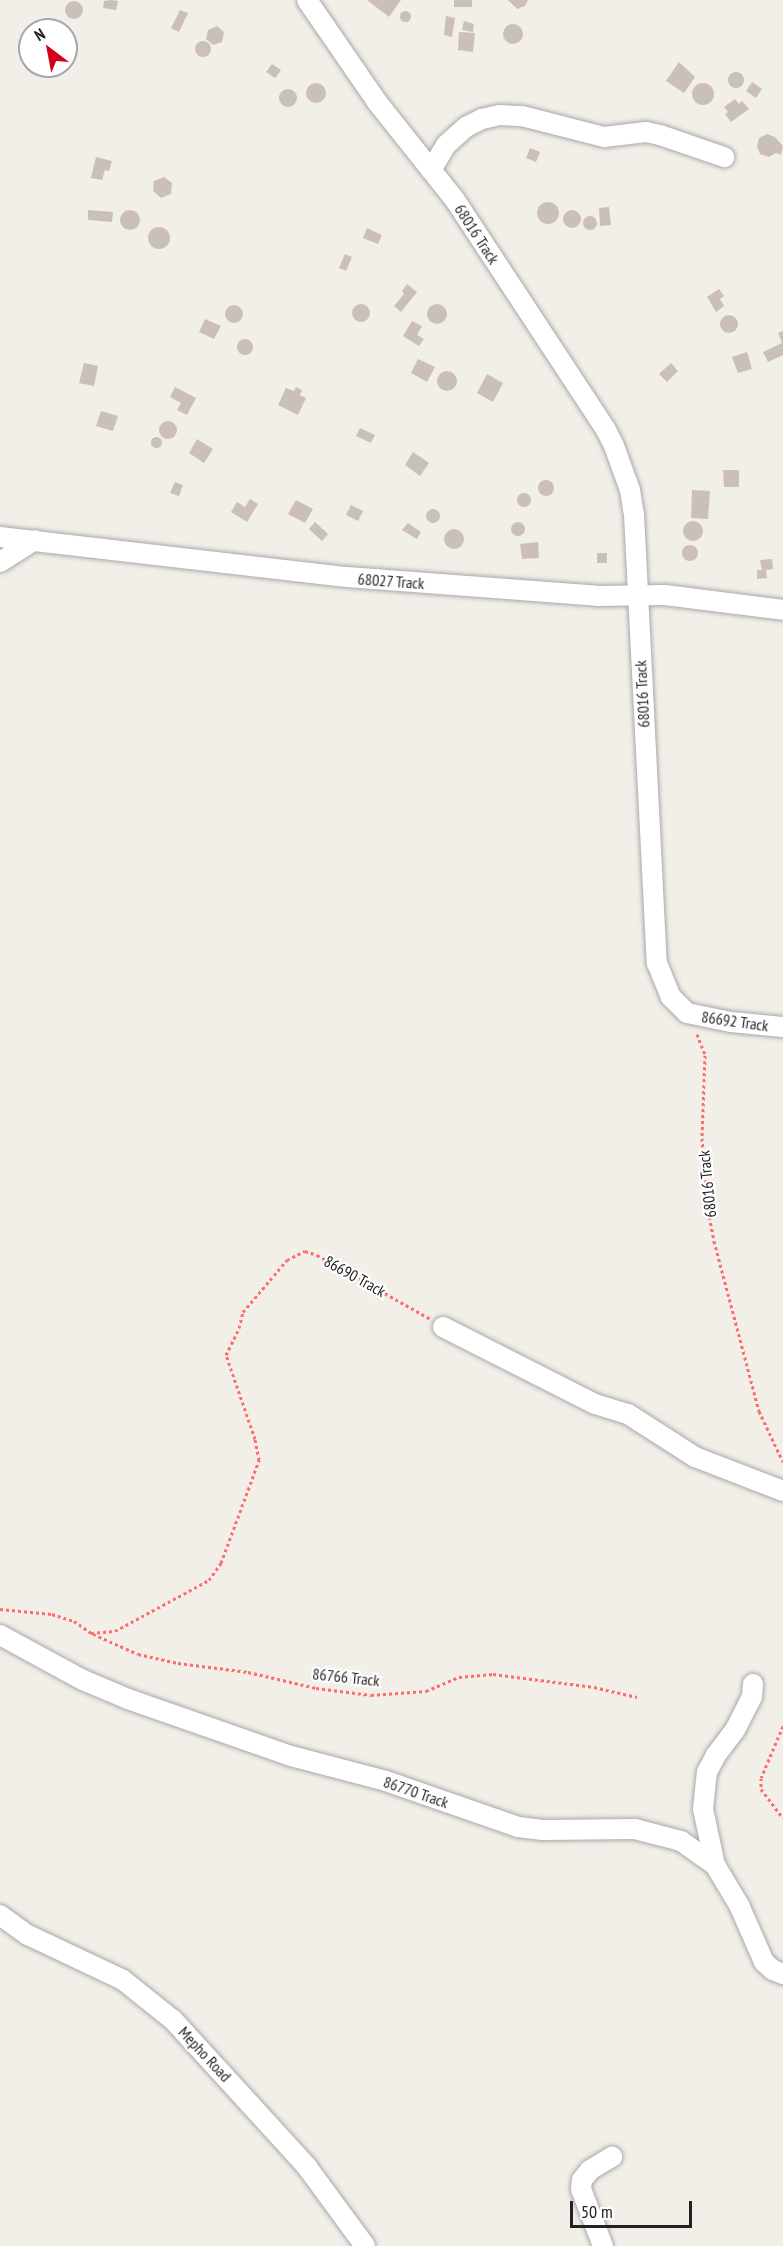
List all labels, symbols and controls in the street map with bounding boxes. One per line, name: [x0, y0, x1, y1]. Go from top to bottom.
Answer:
north arrow: [18, 18, 78, 78]
text: N: [31, 24, 48, 45]
street label: 68016 Track: [450, 200, 504, 268]
street label: 68027 Track: [356, 569, 426, 593]
street label: 68016 Track: [631, 660, 653, 728]
street label: 86692 Track: [700, 1007, 770, 1035]
street label: 68016 Track: [694, 1149, 720, 1219]
street label: 86690 Track: [321, 1251, 389, 1301]
street label: 86766 Track: [311, 1664, 381, 1690]
street label: 86770 Track: [381, 1772, 451, 1812]
street label: Mepho Road: [175, 2022, 235, 2086]
scale bar: [573, 2189, 694, 2227]
text: 50 m: [581, 2200, 613, 2223]

